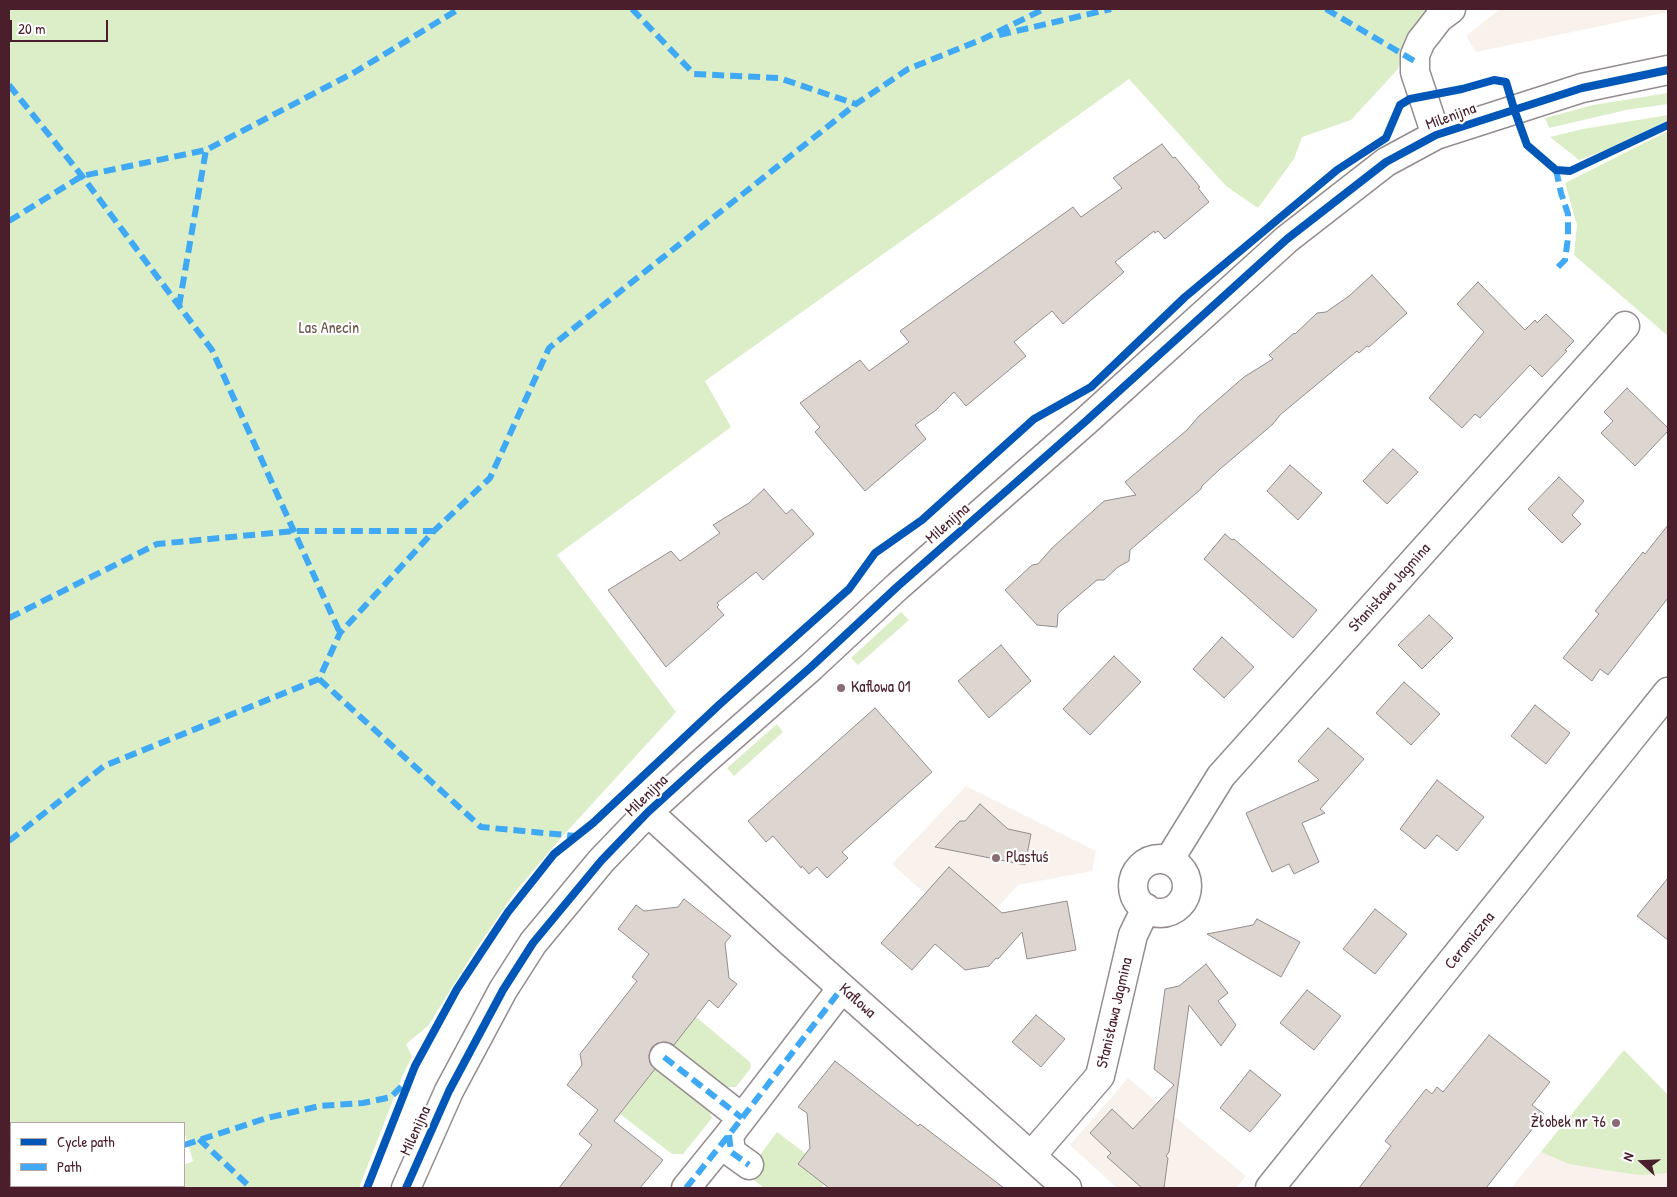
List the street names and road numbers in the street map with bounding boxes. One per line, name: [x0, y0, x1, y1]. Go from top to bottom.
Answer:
street label: Milenijna: [1423, 99, 1479, 135]
street label: Milenijna: [922, 500, 974, 548]
street label: Stanisława Jagmina: [1345, 540, 1435, 636]
street label: Milenijna: [622, 771, 672, 821]
street label: Ceramiczna: [1441, 908, 1499, 974]
street label: Stanisława Jagmina: [1093, 956, 1137, 1070]
street label: Kaflowa: [835, 979, 879, 1023]
street label: Milenijna: [397, 1103, 435, 1159]

